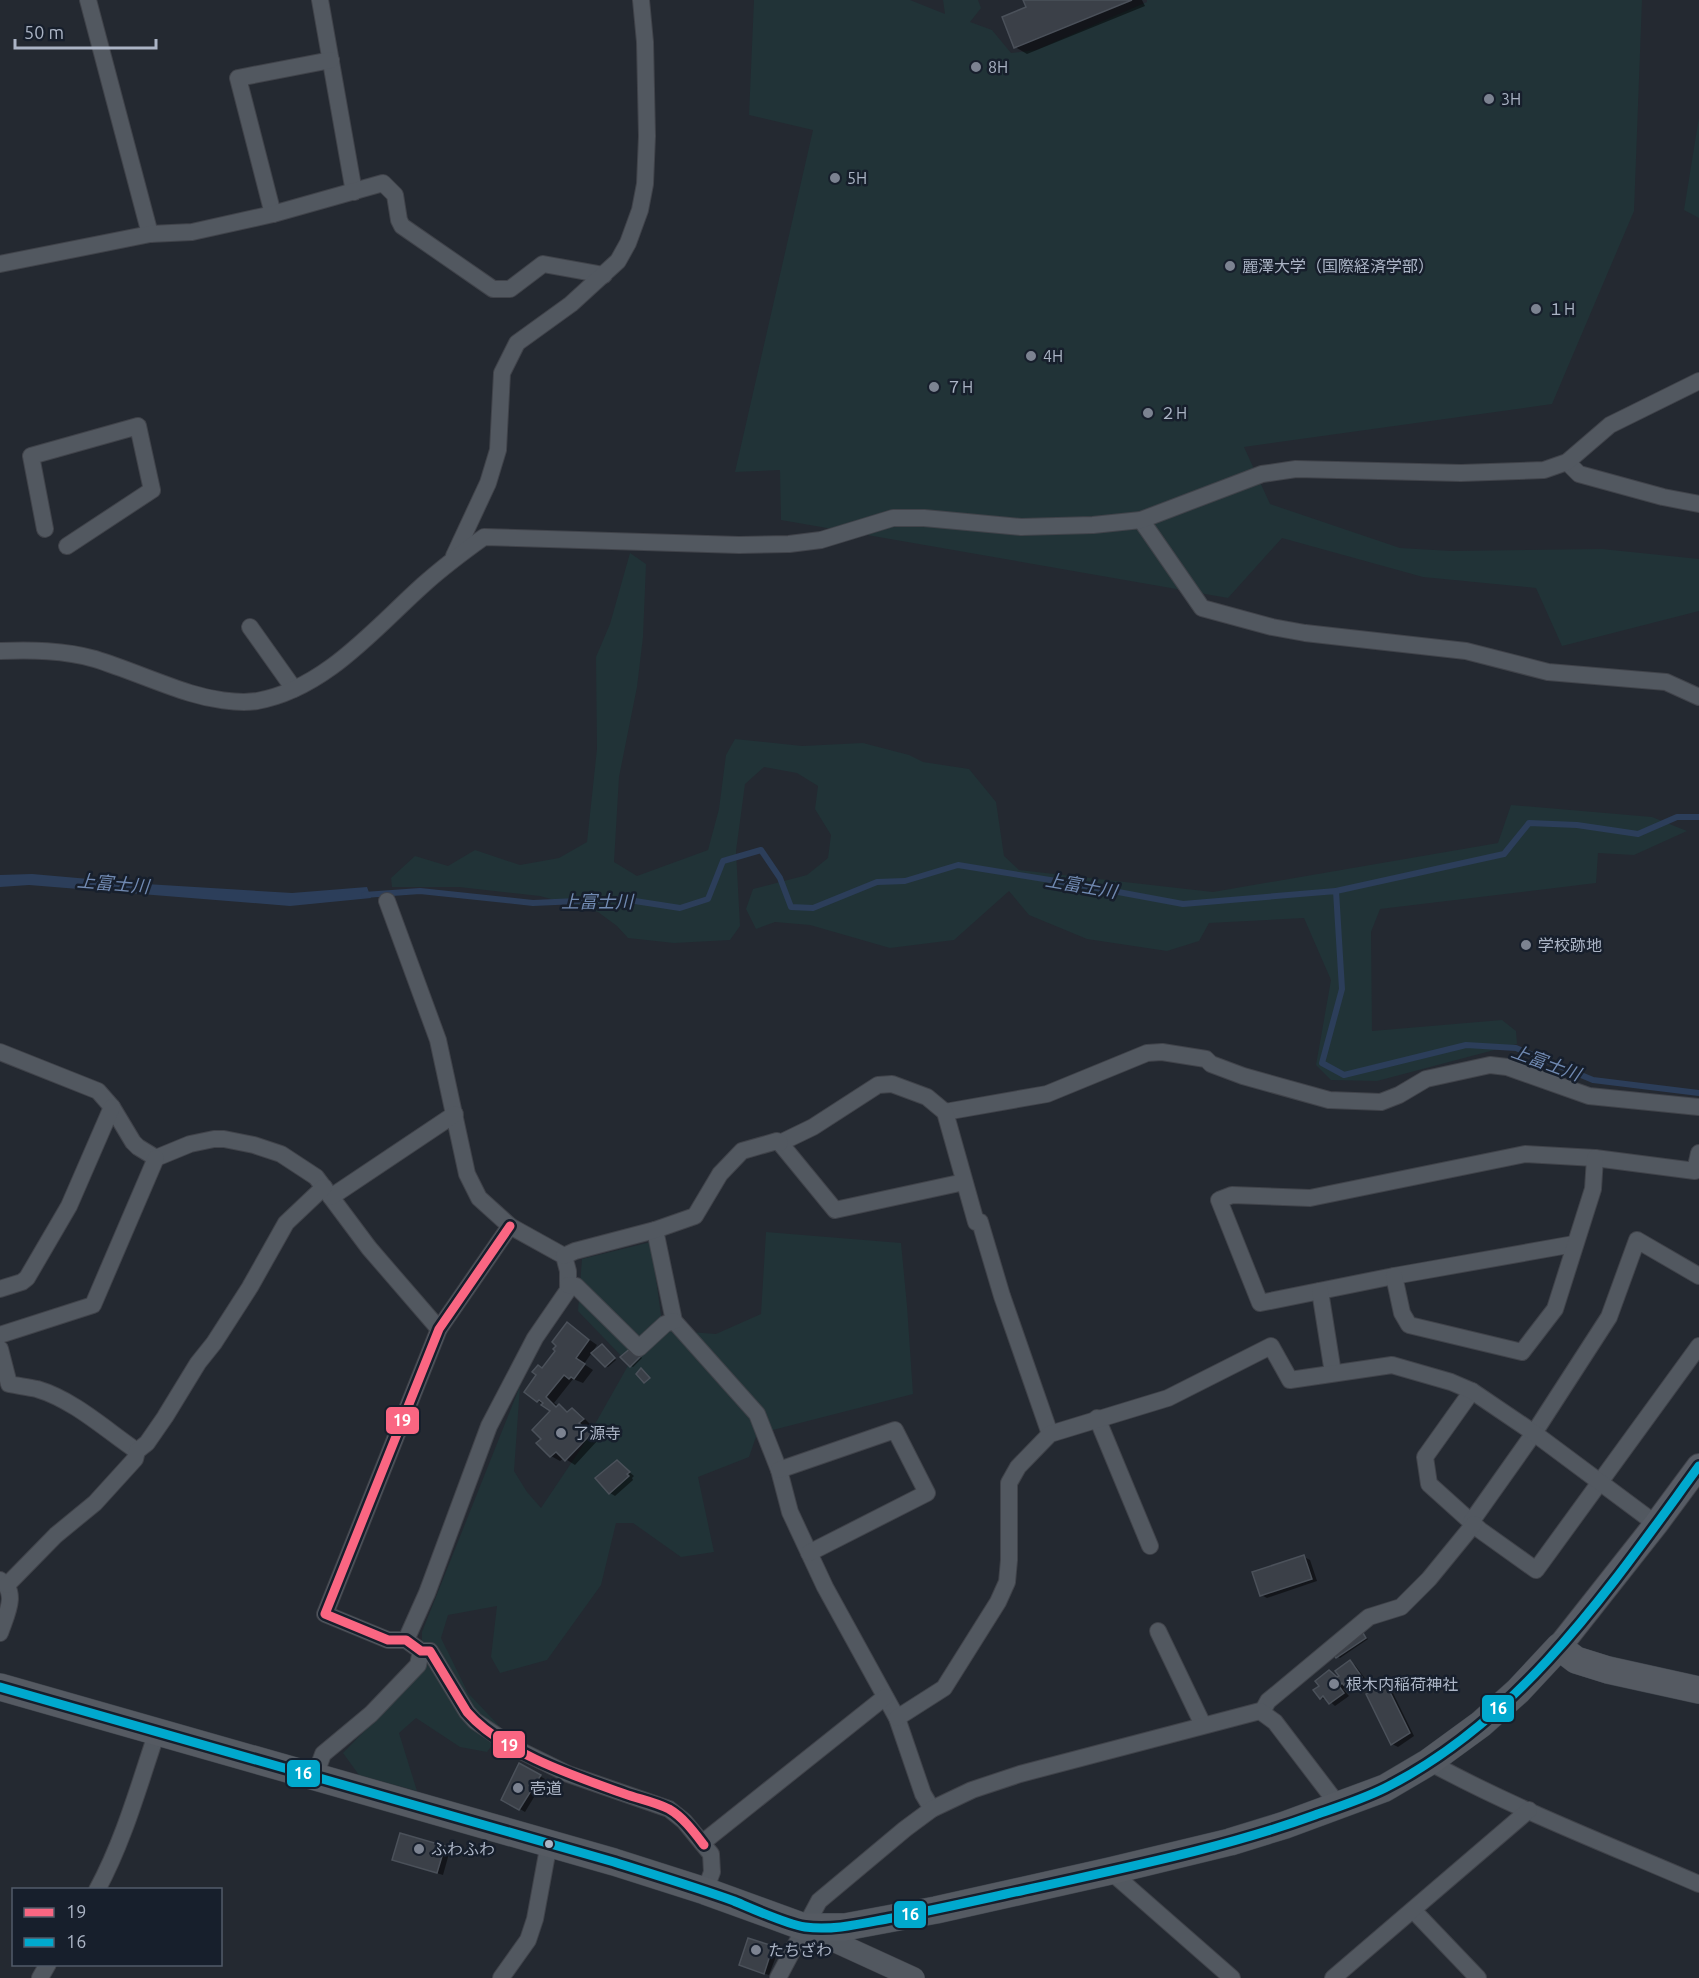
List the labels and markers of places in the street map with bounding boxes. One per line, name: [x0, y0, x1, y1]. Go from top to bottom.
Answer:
place label: 8H: [988, 58, 1008, 76]
marker: 8H: [969, 60, 983, 74]
place label: 3H: [1501, 90, 1521, 108]
marker: 3H: [1482, 92, 1496, 106]
place label: 5H: [847, 169, 867, 187]
marker: 5H: [828, 171, 842, 185]
place label: 麗澤大学（国際経済学部）: [1242, 257, 1434, 275]
marker: 麗澤大学（国際経済学部）: [1223, 259, 1237, 273]
place label: １H: [1548, 300, 1575, 318]
marker: １H: [1529, 302, 1543, 316]
place label: 4H: [1043, 347, 1063, 365]
marker: 4H: [1024, 349, 1038, 363]
place label: ７H: [946, 378, 973, 396]
marker: ７H: [927, 380, 941, 394]
place label: ２H: [1160, 404, 1187, 422]
marker: ２H: [1141, 406, 1155, 420]
place label: 学校跡地: [1538, 936, 1602, 954]
marker: 学校跡地: [1519, 938, 1533, 952]
place label: 了源寺: [573, 1424, 621, 1442]
marker: 了源寺: [554, 1426, 568, 1440]
place label: 根木内稲荷神社: [1346, 1675, 1458, 1693]
marker: 根木内稲荷神社: [1327, 1677, 1341, 1691]
place label: 壱道: [530, 1779, 562, 1797]
marker: 壱道: [511, 1781, 525, 1795]
unlabelled marker: [543, 1838, 555, 1850]
place label: ふわふわ: [431, 1840, 495, 1858]
marker: ふわふわ: [412, 1842, 426, 1856]
place label: たちざわ: [768, 1941, 832, 1959]
marker: たちざわ: [749, 1943, 763, 1957]

